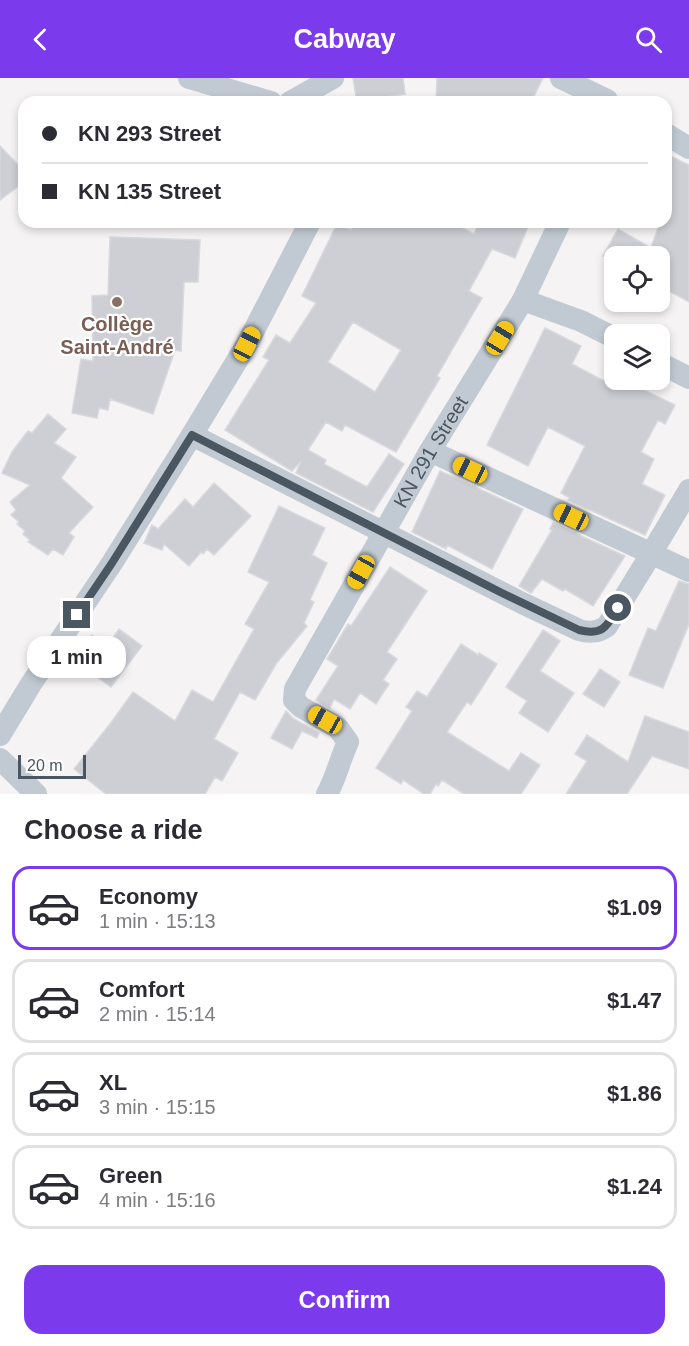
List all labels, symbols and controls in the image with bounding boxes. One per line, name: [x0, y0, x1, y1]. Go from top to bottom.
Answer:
icon: back: [24, 23, 57, 56]
icon: search: [632, 23, 665, 56]
text: Cabway: [293, 24, 396, 54]
text: KN 293 Street: [78, 121, 221, 146]
text: KN 135 Street: [78, 179, 221, 204]
map controls: [604, 246, 670, 390]
button: locate: [604, 246, 670, 312]
marker: Collège Saint-André: [110, 295, 124, 309]
place label: Collège Saint-André: [60, 313, 174, 358]
car: [483, 318, 517, 358]
car: [231, 324, 263, 364]
button: layers: [604, 324, 670, 390]
street label: KN 291 Street: [389, 392, 472, 511]
car: [450, 454, 490, 486]
car: [551, 501, 591, 533]
car: [344, 552, 378, 592]
route start: [604, 594, 631, 621]
route end: [63, 601, 90, 628]
callout: 1 min: [28, 636, 127, 678]
text: 1 min: [50, 646, 103, 668]
car: [305, 703, 345, 737]
scale bar: [18, 752, 86, 780]
text: 20 m: [27, 757, 63, 774]
text: Choose a ride: [24, 815, 203, 845]
icon: car: [27, 881, 81, 935]
text: Economy: [99, 884, 198, 909]
text: $1.09: [607, 895, 662, 920]
text: 1 min · 15:13: [99, 910, 216, 932]
icon: car: [27, 974, 81, 1028]
text: Comfort: [99, 977, 185, 1002]
text: $1.47: [607, 988, 662, 1013]
text: 2 min · 15:14: [99, 1003, 216, 1025]
icon: car: [27, 1067, 81, 1121]
text: XL: [99, 1070, 127, 1095]
text: $1.86: [607, 1081, 662, 1106]
text: 3 min · 15:15: [99, 1096, 216, 1118]
icon: car: [27, 1160, 81, 1214]
text: Green: [99, 1163, 163, 1188]
text: $1.24: [607, 1174, 662, 1199]
text: 4 min · 15:16: [99, 1189, 216, 1211]
button: Confirm: [24, 1265, 665, 1334]

